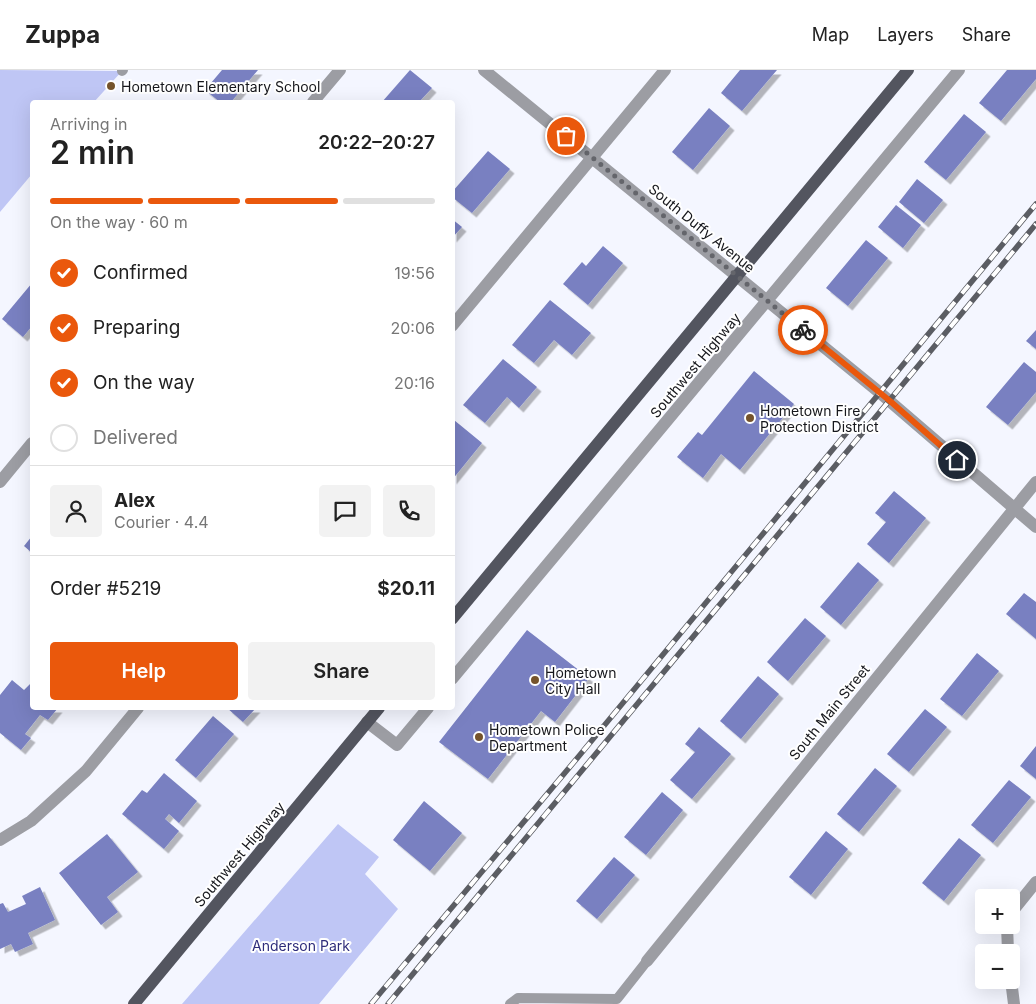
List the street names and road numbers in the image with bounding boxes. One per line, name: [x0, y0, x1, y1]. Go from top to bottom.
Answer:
street label: South Duffy Avenue: [645, 180, 759, 276]
street label: Southwest Highway: [646, 309, 744, 421]
street label: South Main Street: [785, 660, 873, 763]
street label: Southwest Highway: [190, 798, 288, 910]

